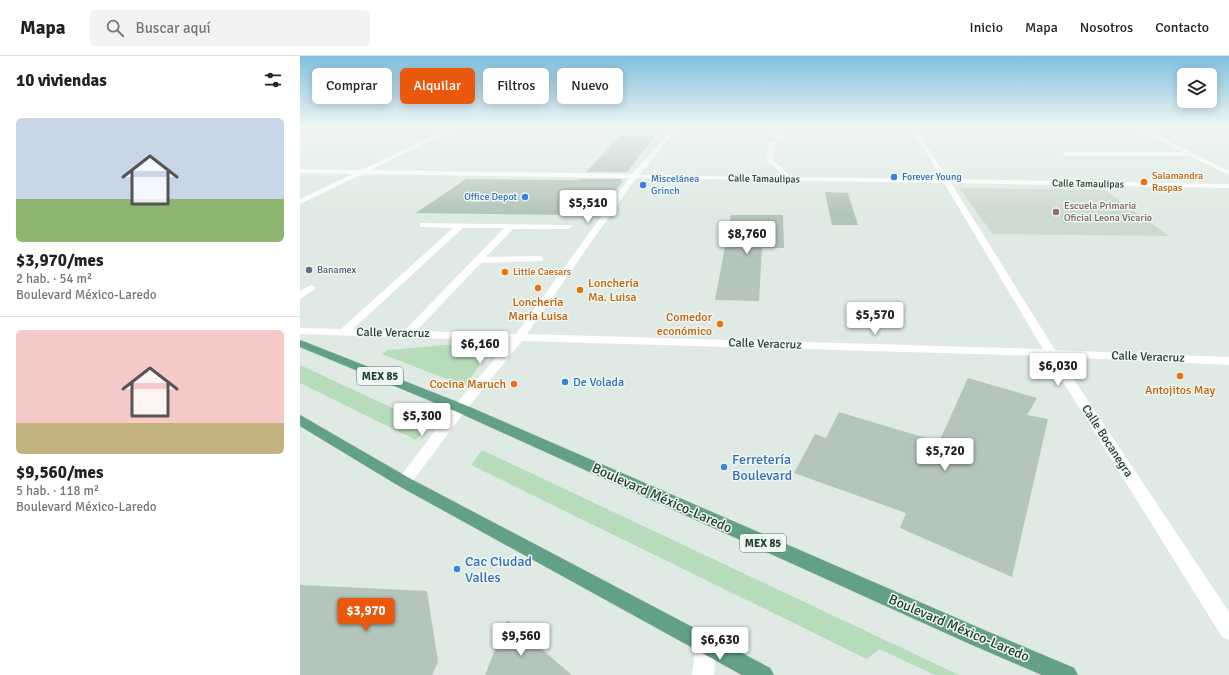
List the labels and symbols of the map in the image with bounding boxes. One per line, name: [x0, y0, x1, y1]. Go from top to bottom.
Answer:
place label: Salamandra Raspas: [1152, 170, 1203, 194]
place label: Forever Young: [902, 171, 962, 183]
street label: Calle Tamaulipas: [728, 172, 801, 186]
marker: Forever Young: [889, 172, 899, 182]
place label: Miscelánea Grinch: [651, 173, 699, 197]
street label: Calle Tamaulipas: [1052, 177, 1125, 191]
marker: Salamandra Raspas: [1139, 177, 1149, 187]
marker: Miscelánea Grinch: [638, 180, 648, 190]
pin: $5,510: [555, 190, 621, 224]
place label: Office Depot: [464, 191, 517, 203]
marker: Office Depot: [520, 192, 530, 202]
place label: Escuela Primaria Oficial Leona Vicario: [1064, 200, 1152, 224]
marker: Escuela Primaria Oficial Leona Vicario: [1051, 207, 1061, 217]
pin: $8,760: [714, 221, 780, 255]
place label: Banamex: [317, 264, 357, 276]
marker: Banamex: [304, 265, 314, 275]
place label: Little Caesars: [513, 266, 572, 278]
marker: Little Caesars: [500, 267, 510, 277]
place label: Lonchería Ma. Luisa: [588, 276, 639, 305]
marker: Lonchería María Luisa: [533, 283, 543, 293]
marker: Lonchería Ma. Luisa: [575, 285, 585, 295]
place label: Lonchería María Luisa: [508, 295, 568, 324]
pin: $5,570: [842, 302, 908, 336]
place label: Comedor económico: [657, 310, 713, 339]
marker: Comedor económico: [715, 319, 725, 329]
street label: Calle Veracruz: [356, 325, 430, 341]
pin: $6,160: [447, 331, 513, 365]
street label: Calle Veracruz: [728, 335, 802, 353]
street label: Calle Veracruz: [1111, 348, 1185, 366]
pin: $6,030: [1025, 353, 1091, 387]
road number: MEX 85: [357, 367, 403, 385]
marker: Antojitos May: [1175, 371, 1185, 381]
place label: De Volada: [573, 375, 624, 390]
place label: Cocina Maruch: [429, 377, 506, 392]
marker: De Volada: [560, 377, 570, 387]
marker: Cocina Maruch: [509, 379, 519, 389]
place label: Antojitos May: [1145, 383, 1215, 398]
street label: Calle Bocanegra: [1078, 402, 1136, 480]
pin: $5,300: [389, 403, 455, 437]
pin: $5,720: [912, 438, 978, 472]
place label: Ferretería Boulevard: [732, 451, 792, 484]
street label: Boulevard México-Laredo: [589, 459, 735, 537]
marker: Ferretería Boulevard: [719, 462, 729, 472]
road number: MEX 85: [740, 534, 786, 552]
place label: Cac Ciudad Valles: [465, 553, 532, 586]
marker: Cac Ciudad Valles: [452, 564, 462, 574]
street label: Boulevard México-Laredo: [886, 591, 1032, 665]
pin: $3,970: [333, 598, 399, 632]
pin: $9,560: [488, 623, 554, 657]
pin: $6,630: [687, 627, 753, 661]

